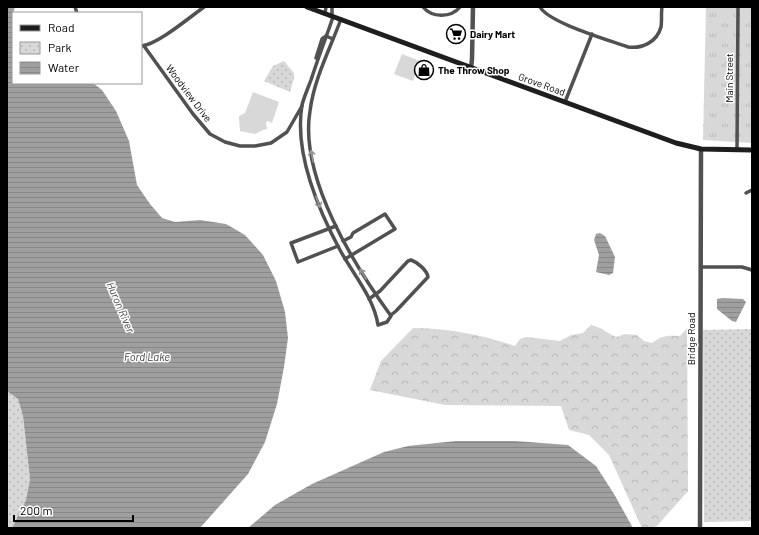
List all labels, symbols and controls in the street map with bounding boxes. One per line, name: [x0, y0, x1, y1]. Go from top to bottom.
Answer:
legend: [12, 12, 142, 84]
text: Road: [48, 20, 75, 34]
supermarket icon: Dairy Mart: [445, 23, 467, 45]
place label: Dairy Mart: [470, 28, 515, 40]
text: Park: [48, 40, 72, 54]
street label: Main Street: [723, 53, 735, 103]
shop icon: The Throw Shop: [413, 59, 435, 81]
text: Water: [48, 60, 80, 74]
street label: Woodview Drive: [164, 62, 214, 124]
place label: The Throw Shop: [438, 64, 510, 76]
street label: Grove Road: [517, 70, 567, 98]
one-way arrow: [307, 150, 315, 163]
one-way arrow: [315, 195, 323, 207]
one-way arrow: [358, 268, 366, 280]
water label: Huron River: [104, 280, 138, 335]
street label: Bridge Road: [685, 313, 697, 365]
water label: Ford Lake: [124, 350, 170, 363]
scale bar: [14, 497, 133, 523]
text: 200 m: [20, 503, 52, 517]

